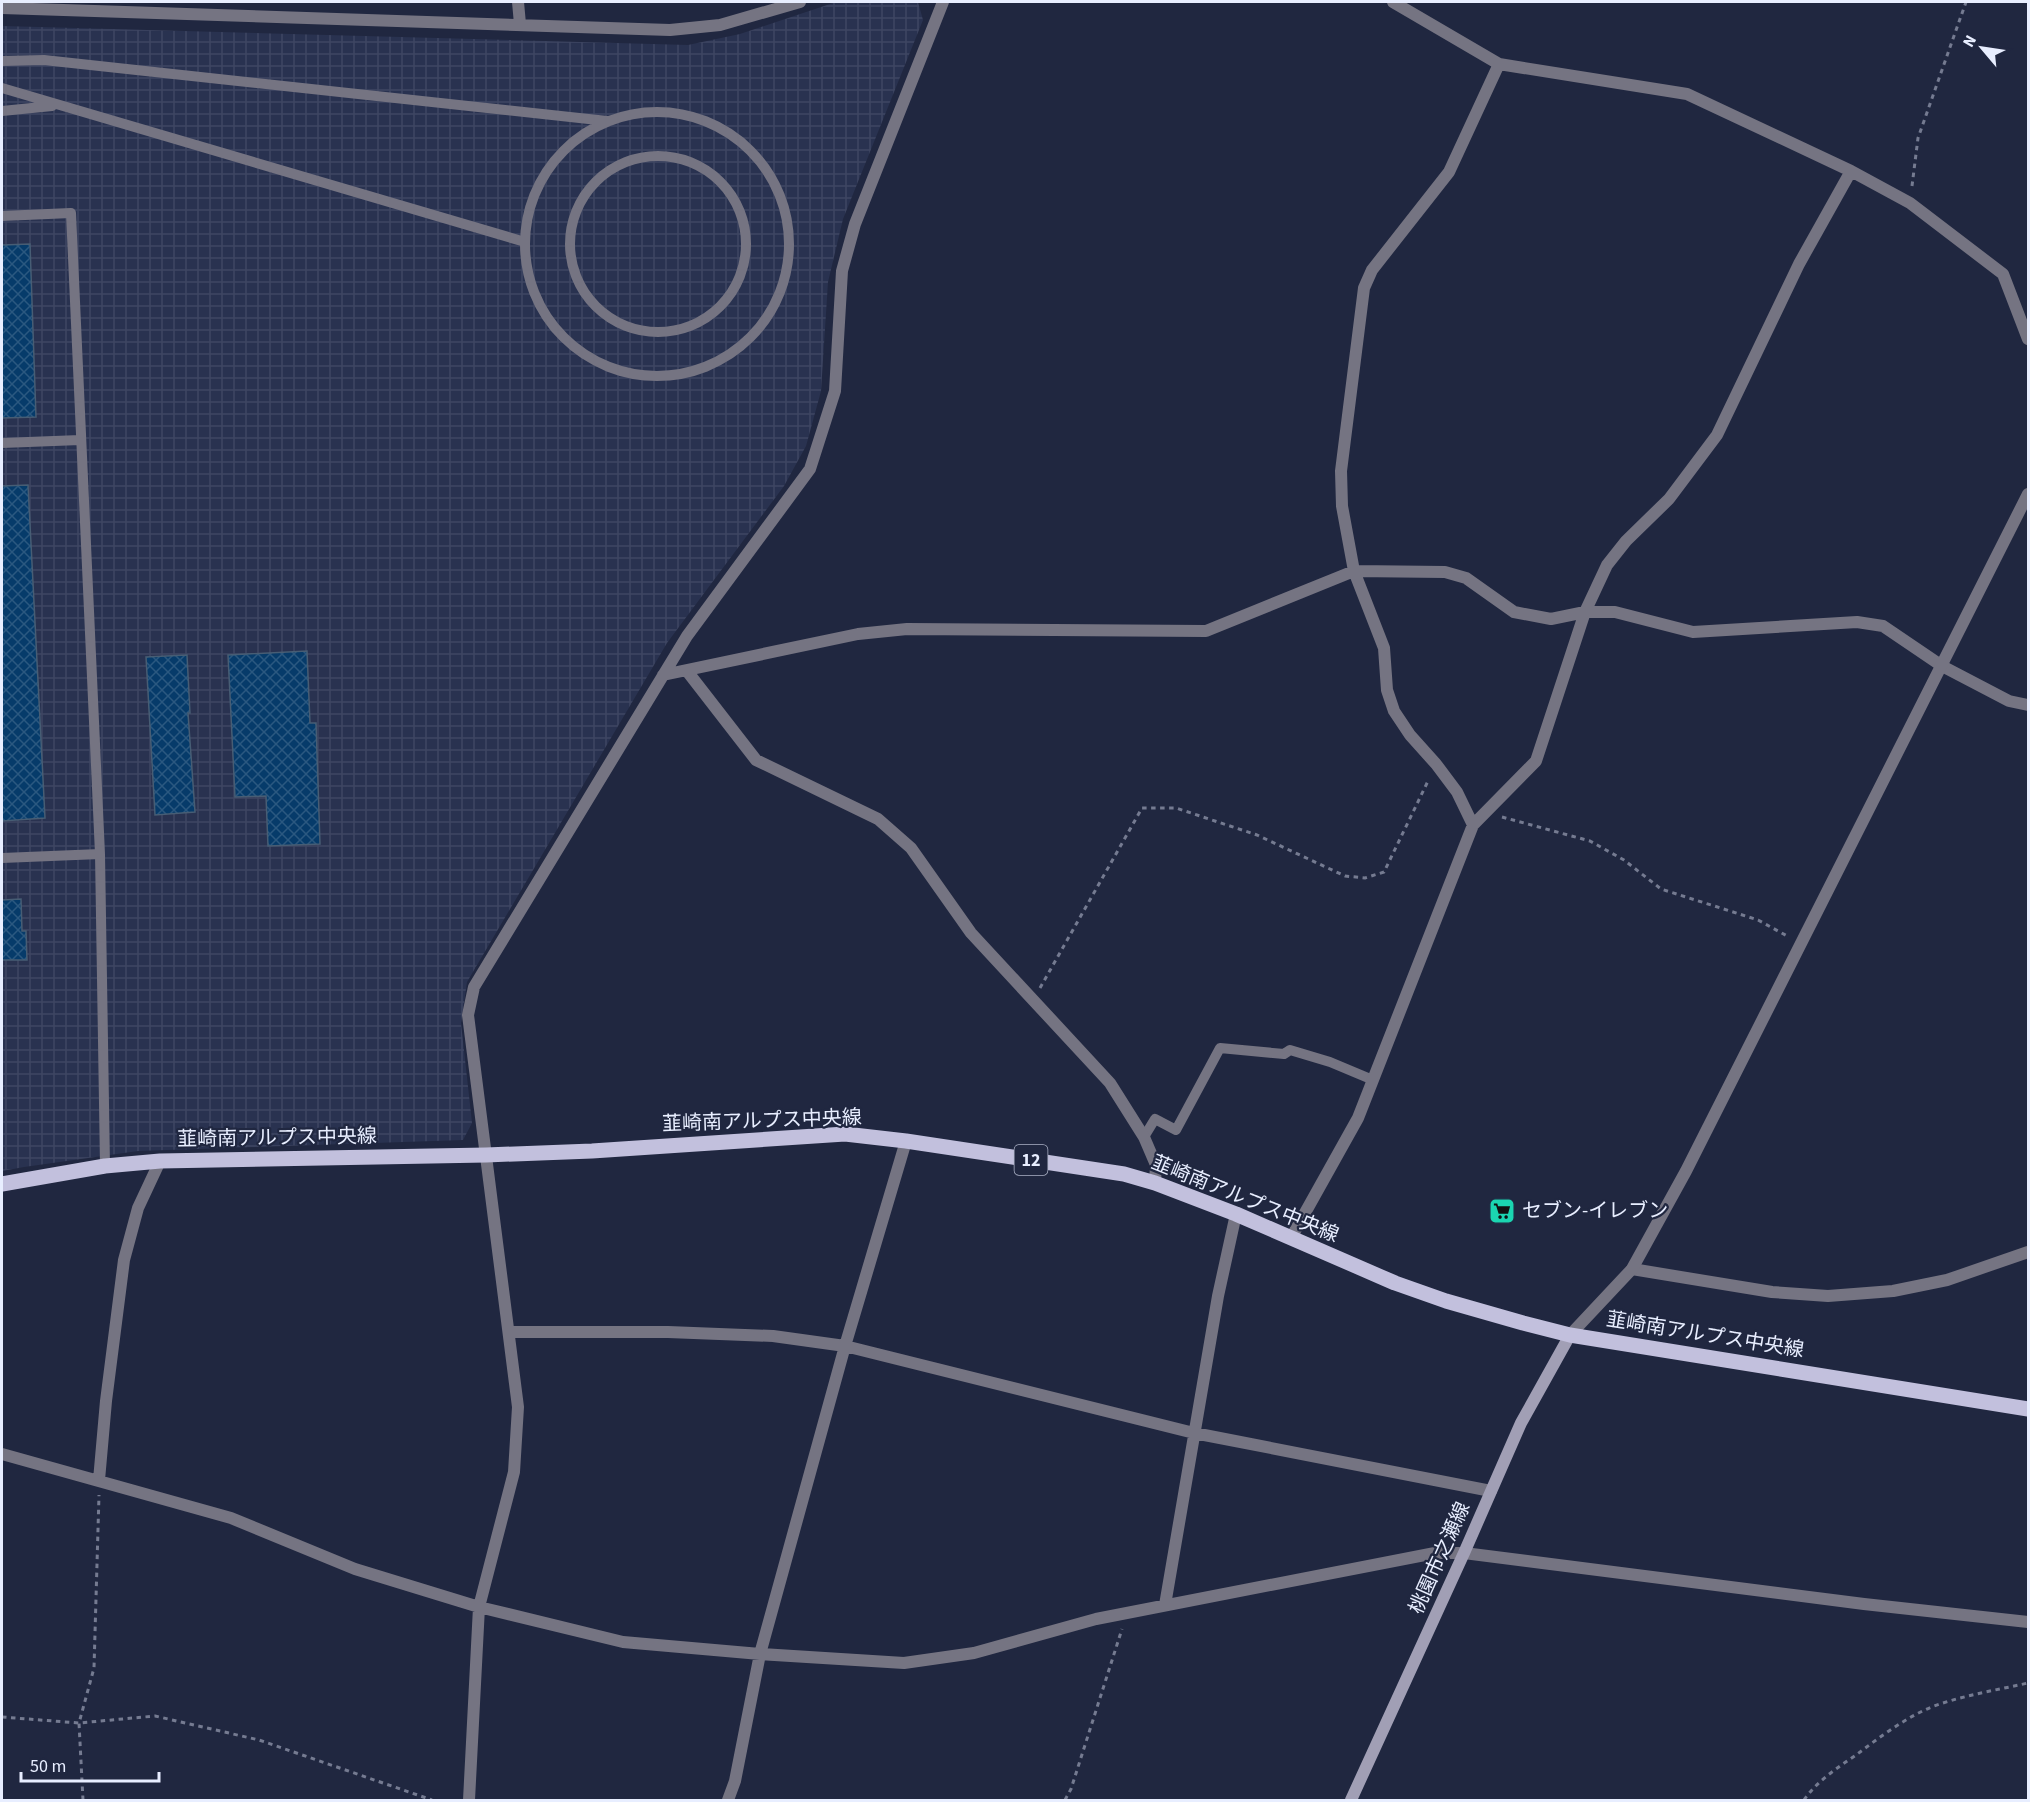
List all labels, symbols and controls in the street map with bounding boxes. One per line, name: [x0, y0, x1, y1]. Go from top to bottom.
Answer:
north arrow: [1952, 18, 2012, 78]
text: N: [1958, 31, 1982, 51]
street label: 韮崎南アルプス中央線: [662, 1104, 862, 1138]
street label: 韮崎南アルプス中央線: [177, 1122, 377, 1154]
road number: 12: [1014, 1145, 1048, 1175]
street label: 韮崎南アルプス中央線: [1147, 1149, 1343, 1249]
supermarket icon: セブン-イレブン: [1487, 1196, 1517, 1226]
place label: セブン-イレブン: [1522, 1197, 1668, 1225]
street label: 韮崎南アルプス中央線: [1604, 1306, 1806, 1364]
street label: 桃園市之瀬線: [1403, 1497, 1477, 1619]
scale bar: [21, 1745, 159, 1783]
text: 50 m: [30, 1754, 66, 1779]

